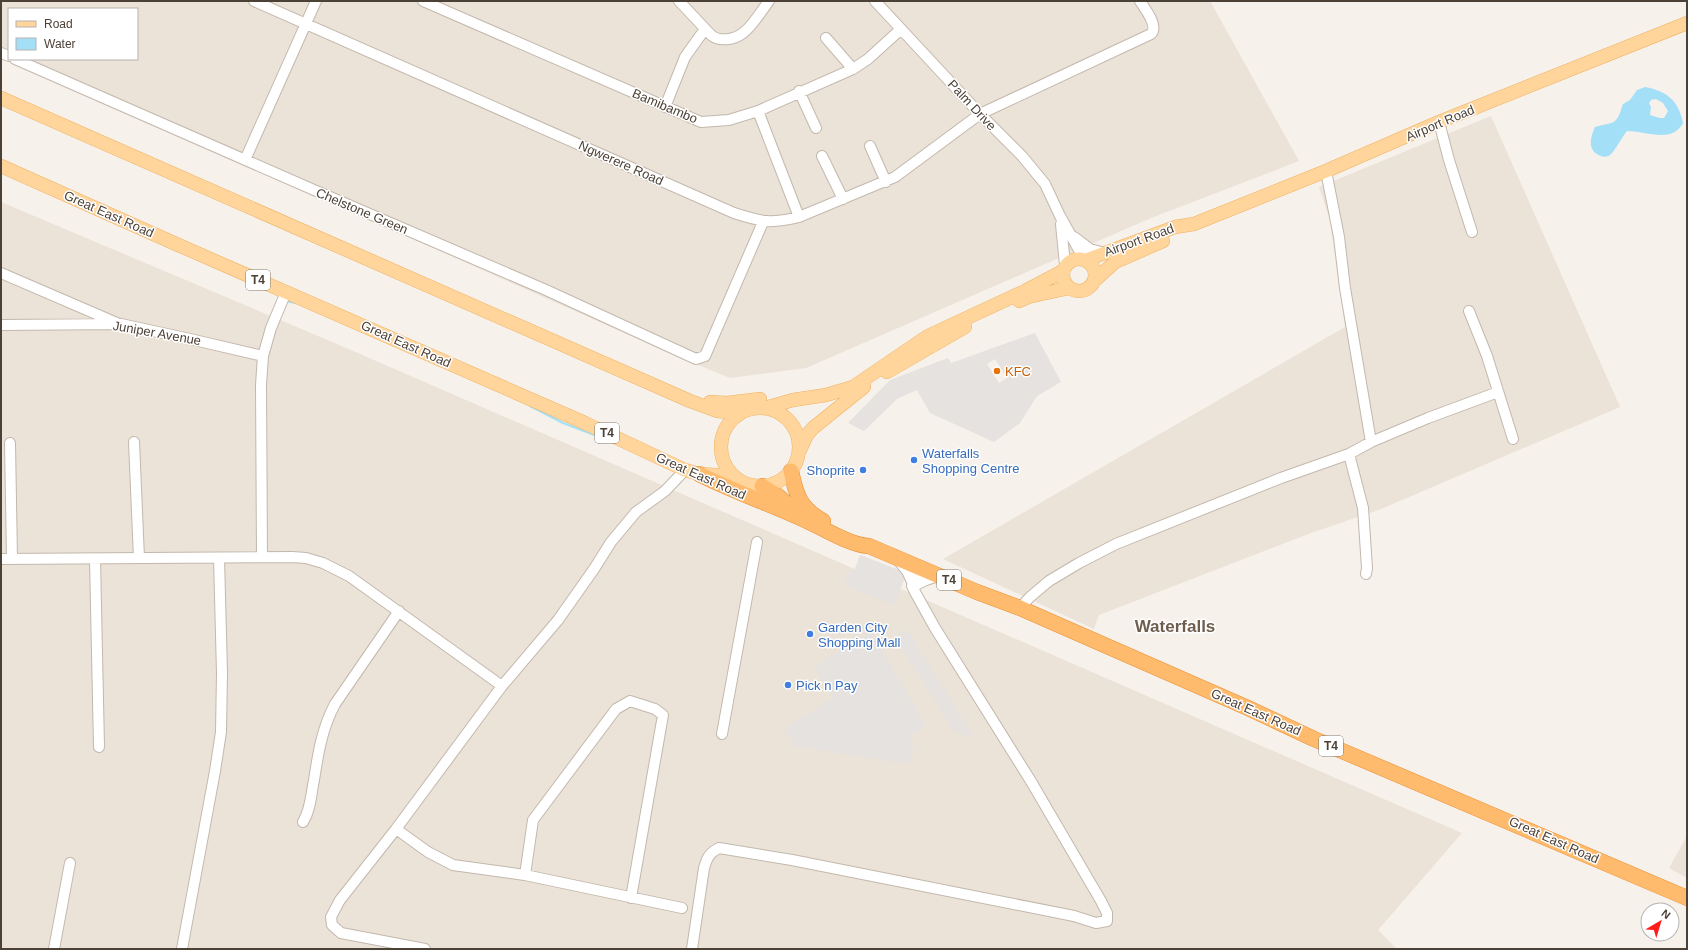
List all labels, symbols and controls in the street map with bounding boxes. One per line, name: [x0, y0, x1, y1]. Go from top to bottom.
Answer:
legend: [8, 8, 138, 60]
text: Road: [44, 17, 73, 31]
text: Water: [44, 37, 76, 51]
street label: Palm Drive: [945, 77, 999, 133]
street label: Bamibambo: [630, 86, 700, 126]
street label: Airport Road: [1403, 102, 1477, 144]
street label: Ngwerere Road: [576, 138, 666, 188]
street label: Chelstone Green: [314, 185, 410, 237]
street label: Great East Road: [62, 187, 156, 241]
street label: Airport Road: [1102, 220, 1176, 260]
road number: T4: [246, 270, 270, 290]
street label: Great East Road: [359, 317, 453, 371]
street label: Juniper Avenue: [112, 318, 202, 348]
place label: KFC: [1005, 364, 1031, 379]
marker: KFC: [992, 366, 1002, 376]
road number: T4: [595, 423, 619, 443]
place label: Waterfalls Shopping Centre: [922, 446, 1020, 476]
street label: Great East Road: [654, 449, 748, 503]
marker: Waterfalls Shopping Centre: [909, 455, 919, 465]
place label: Shoprite: [807, 463, 855, 478]
marker: Shoprite: [858, 465, 868, 475]
road number: T4: [937, 570, 961, 590]
district label: Waterfalls: [1135, 617, 1215, 636]
place label: Garden City Shopping Mall: [818, 620, 900, 650]
marker: Garden City Shopping Mall: [805, 629, 815, 639]
place label: Pick n Pay: [796, 678, 858, 693]
marker: Pick n Pay: [783, 680, 793, 690]
street label: Great East Road: [1209, 685, 1303, 739]
road number: T4: [1319, 736, 1343, 756]
street label: Great East Road: [1507, 813, 1601, 867]
north arrow: [1640, 902, 1680, 942]
text: N: [1659, 907, 1673, 921]

